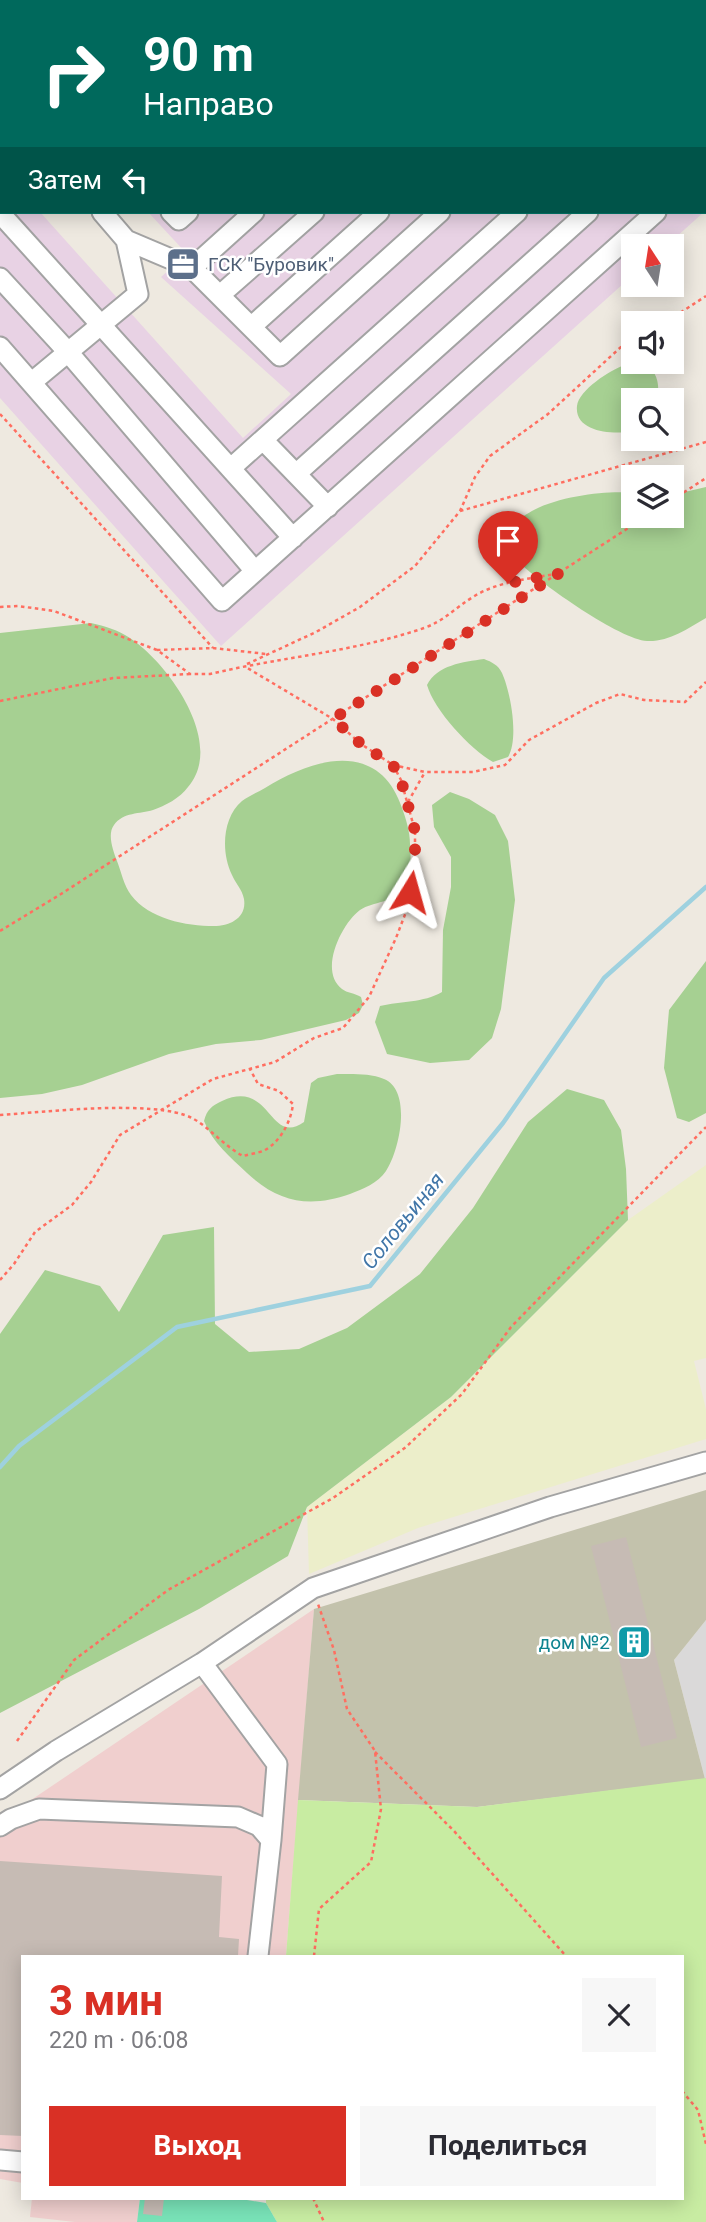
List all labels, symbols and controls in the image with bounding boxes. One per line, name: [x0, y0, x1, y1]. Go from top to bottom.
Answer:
text: 90 m: [143, 26, 254, 83]
icon: right: [28, 28, 119, 119]
text: Направо: [143, 85, 274, 123]
icon: left: [116, 161, 154, 199]
text: Затем: [28, 165, 102, 195]
north arrow: [621, 234, 684, 298]
map controls: [621, 234, 684, 528]
office icon: ГСК "Буровик": [164, 245, 202, 283]
place label: ГСК "Буровик": [208, 253, 334, 276]
button: sound: [621, 311, 684, 374]
button: search: [621, 388, 684, 451]
button: layers: [621, 465, 684, 528]
pin: [478, 511, 538, 583]
icon: arrive: [489, 522, 527, 560]
position arrow: [373, 855, 447, 929]
water label: Соловьиная: [357, 1168, 449, 1274]
building icon: дом №2: [615, 1623, 653, 1661]
place label: дом №2: [539, 1631, 610, 1654]
text: 3 мин: [49, 1976, 163, 2025]
button: close: [582, 1978, 656, 2052]
text: 220 m · 06:08: [49, 2027, 188, 2054]
button: Выход: [49, 2106, 346, 2186]
button: Поделиться: [360, 2106, 656, 2186]

